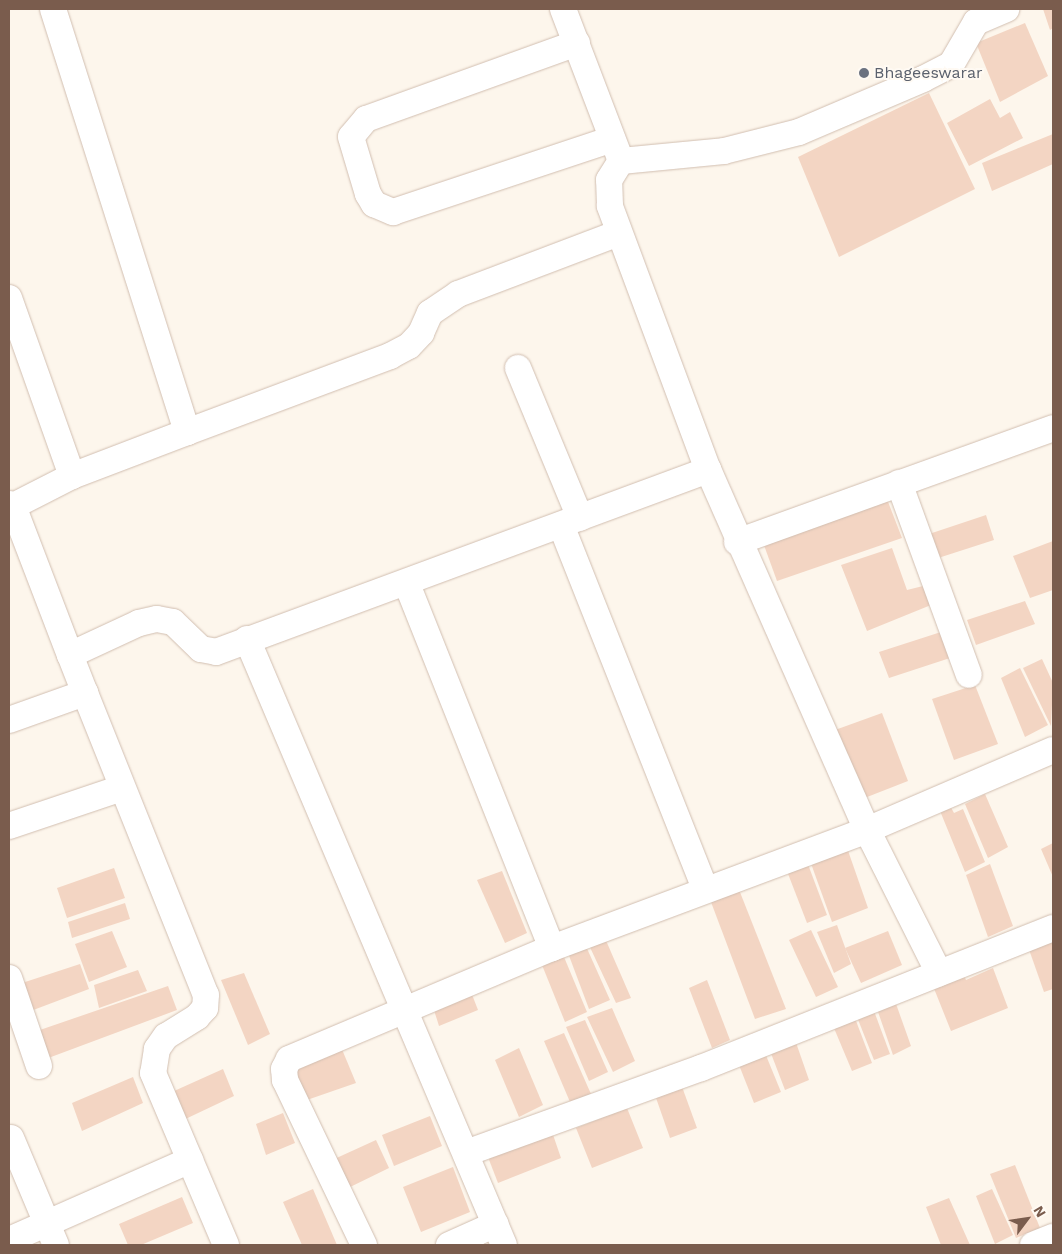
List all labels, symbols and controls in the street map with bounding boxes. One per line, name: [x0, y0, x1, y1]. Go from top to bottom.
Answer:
place label: Bhageeswarar: [874, 63, 982, 83]
marker: Bhageeswarar: [858, 67, 870, 79]
north arrow: [1002, 1194, 1052, 1244]
text: N: [1030, 1203, 1049, 1220]

